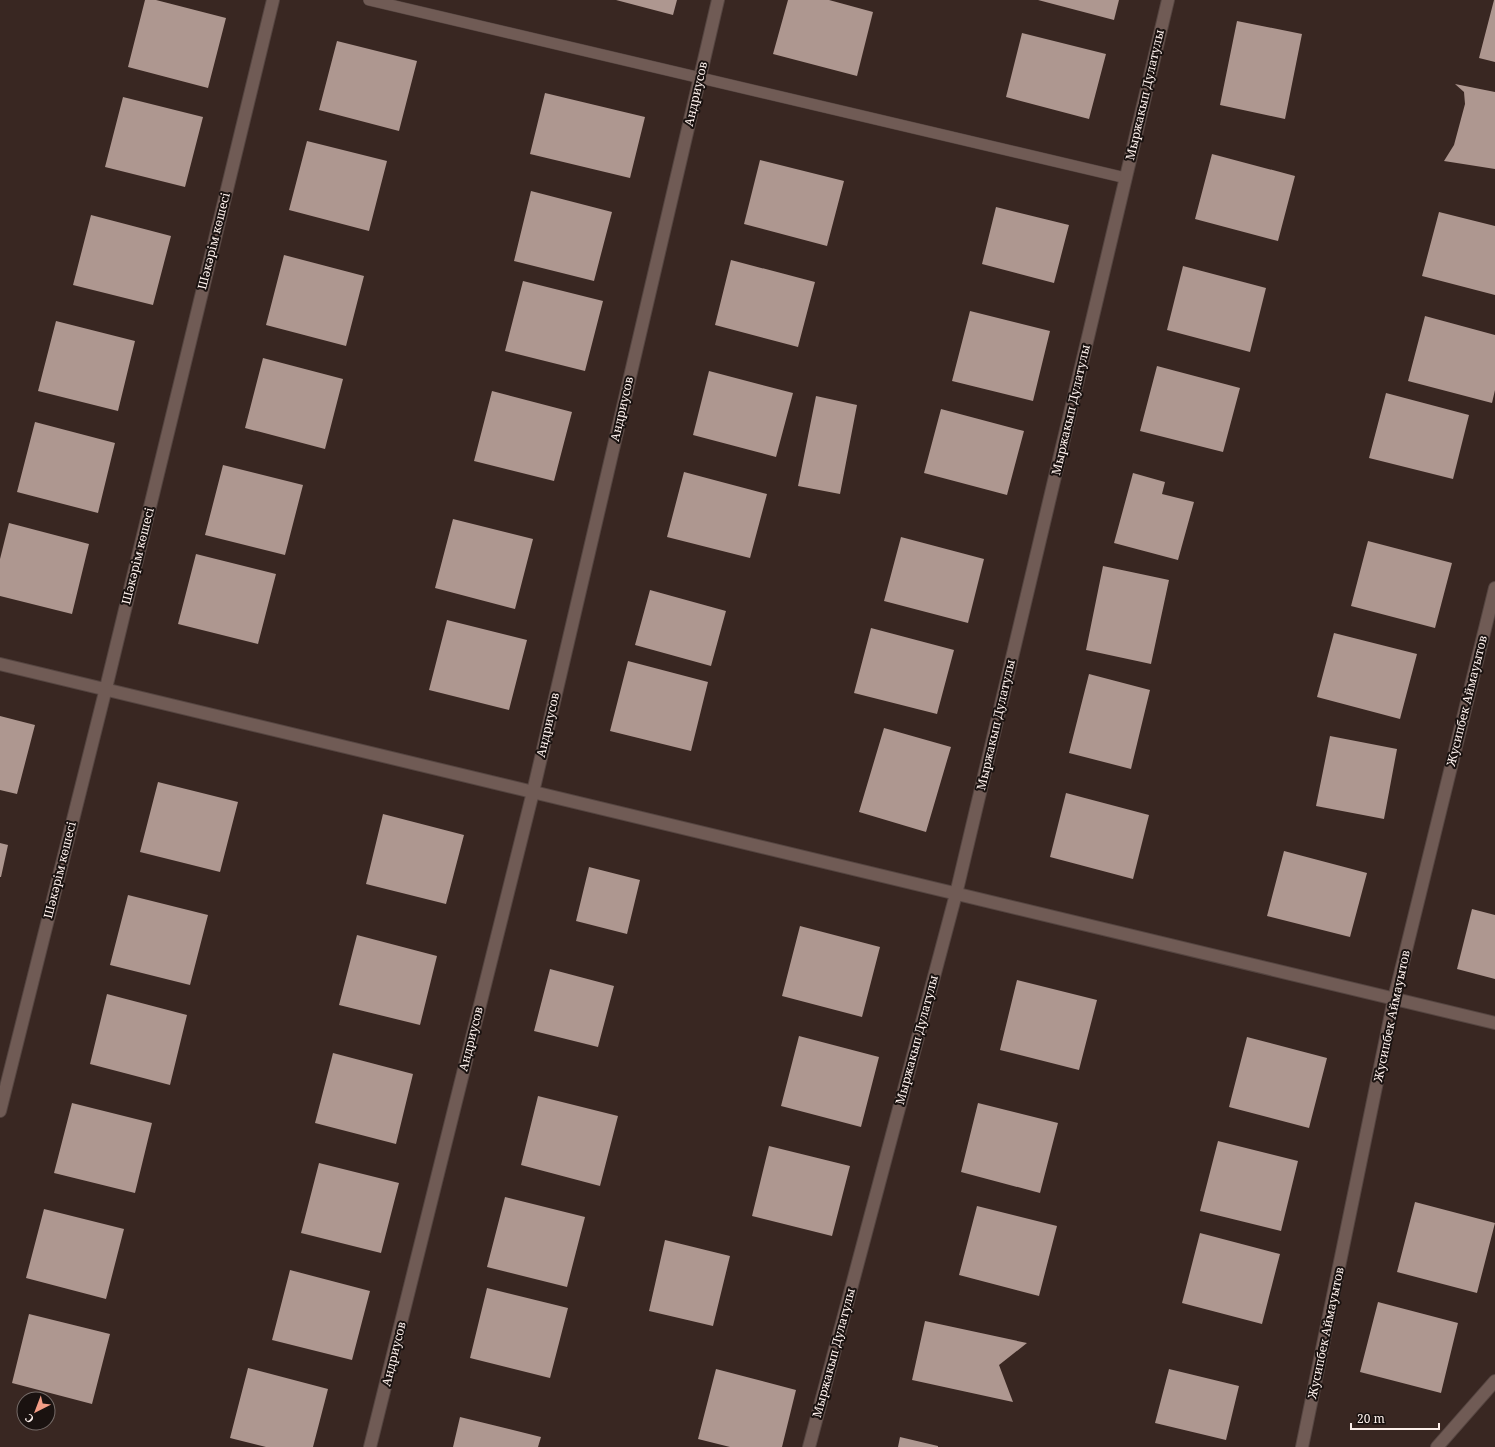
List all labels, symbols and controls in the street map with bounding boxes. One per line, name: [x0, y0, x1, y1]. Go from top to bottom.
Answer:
street label: Мыржакып Дулатулы: [1121, 28, 1168, 162]
street label: Андриусов: [680, 59, 711, 128]
street label: Шәкәрім көшесі: [193, 191, 234, 291]
street label: Мыржакып Дулатулы: [1047, 343, 1094, 477]
street label: Андриусов: [606, 374, 637, 443]
street label: Шәкәрім көшесі: [117, 506, 158, 606]
street label: Жусипбек Аймауытов: [1442, 633, 1491, 769]
street label: Мыржакып Дулатулы: [972, 658, 1019, 792]
street label: Андриусов: [532, 690, 563, 759]
street label: Шәкәрім көшесі: [39, 820, 80, 920]
street label: Жусипбек Аймауытов: [1369, 948, 1414, 1084]
street label: Мыржакып Дулатулы: [891, 973, 942, 1107]
street label: Андриусов: [454, 1004, 487, 1073]
street label: Жусипбек Аймауытов: [1303, 1265, 1348, 1401]
street label: Мыржакып Дулатулы: [808, 1286, 859, 1420]
street label: Андриусов: [377, 1319, 410, 1388]
north arrow: [16, 1391, 56, 1431]
scale bar: [1351, 1405, 1439, 1431]
text: 20 m: [1357, 1410, 1385, 1427]
text: С: [21, 1411, 37, 1427]

